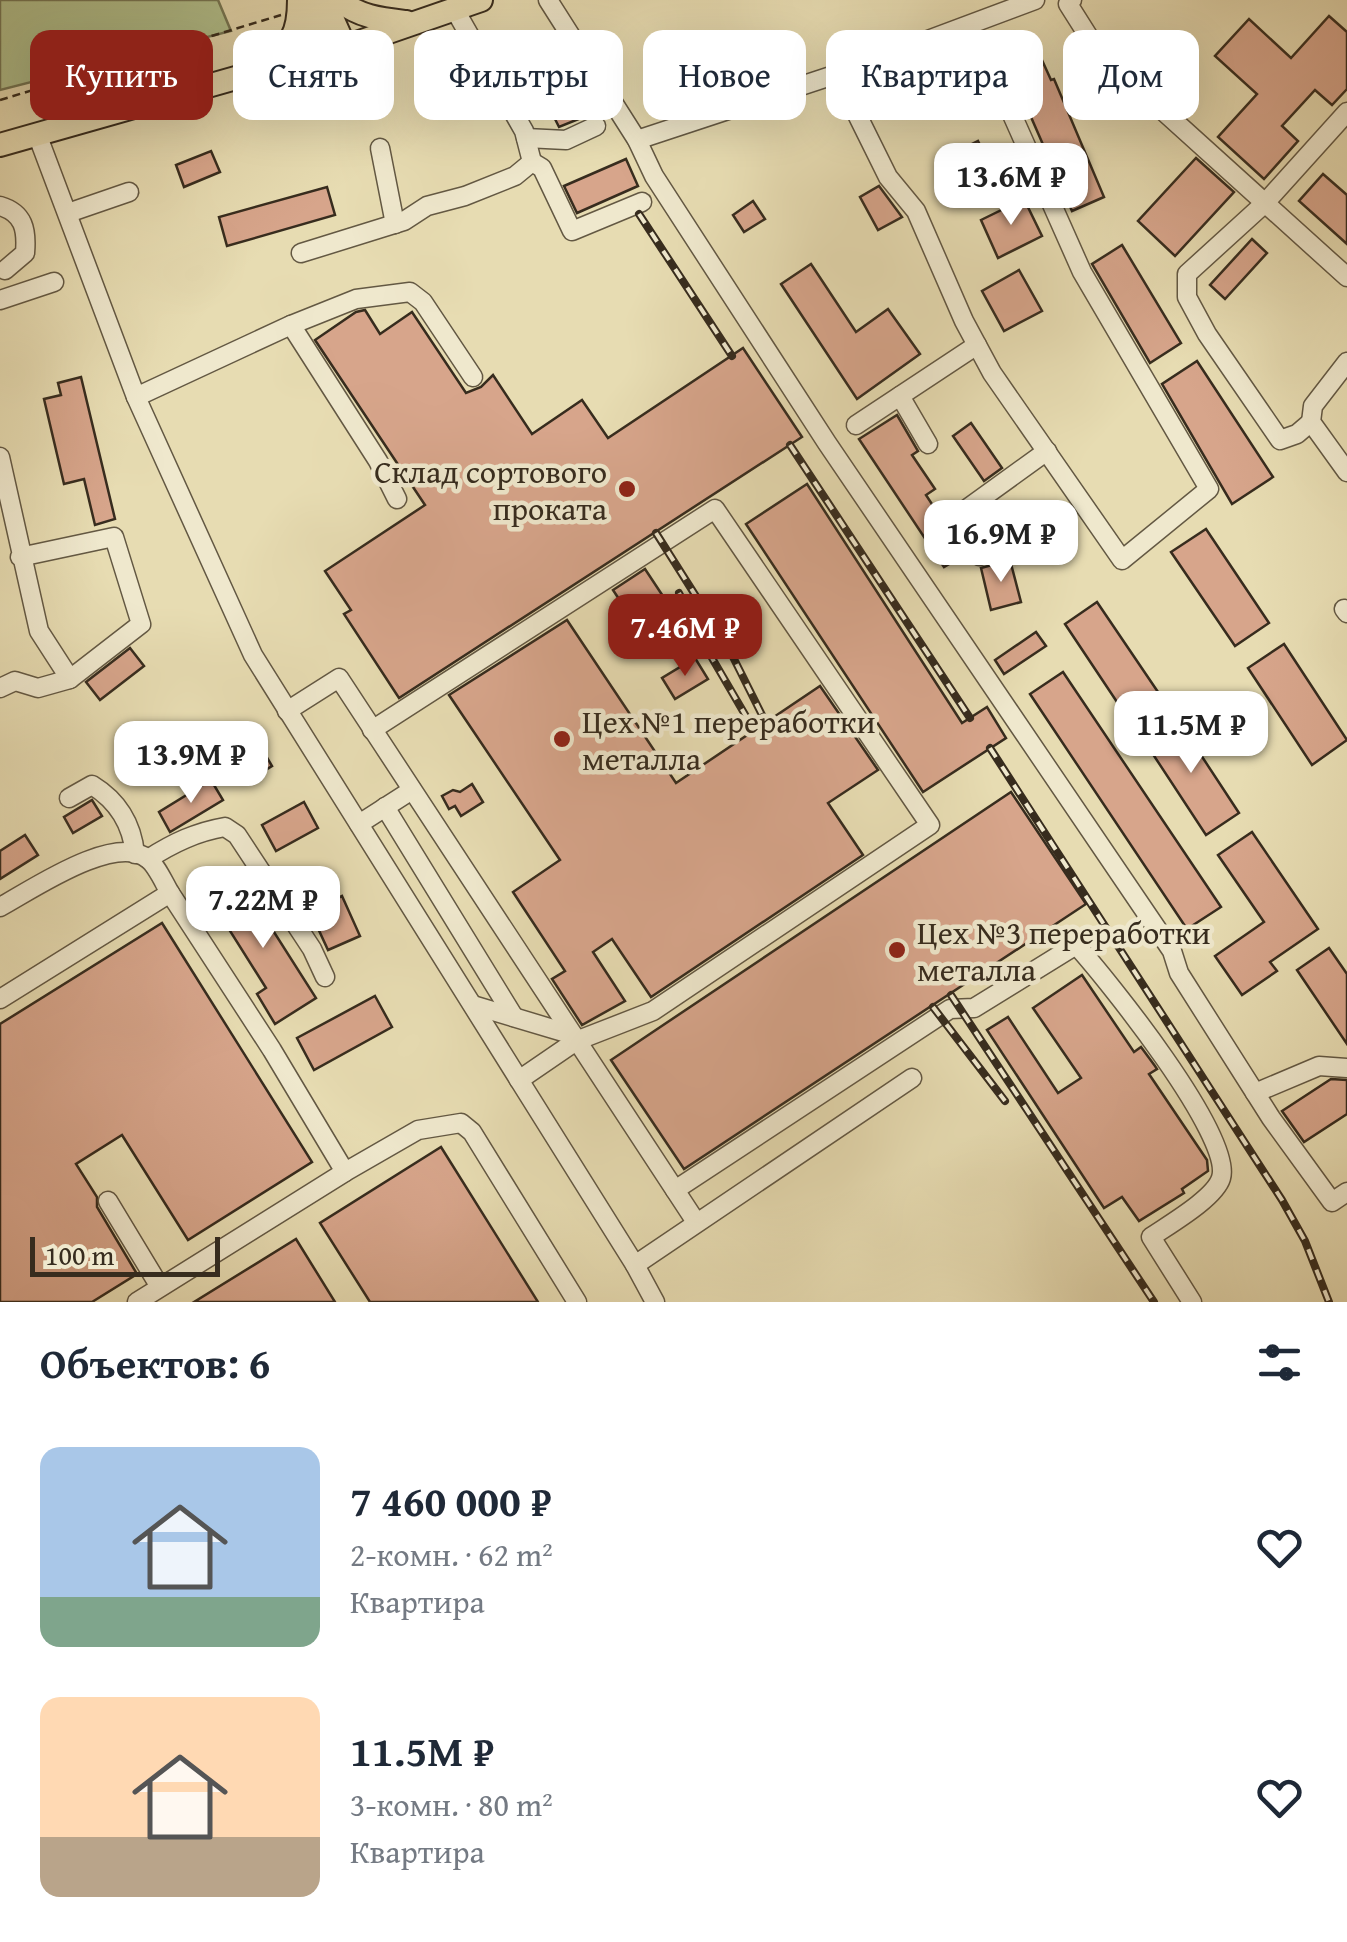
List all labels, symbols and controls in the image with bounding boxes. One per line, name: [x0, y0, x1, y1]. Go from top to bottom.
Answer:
chip: Купить: [30, 30, 213, 120]
chip: Снять: [233, 30, 394, 120]
chip: Фильтры: [414, 30, 623, 120]
chip: Новое: [643, 30, 806, 120]
chip: Квартира: [826, 30, 1043, 120]
chip: Дом: [1063, 30, 1199, 120]
pin: 13.6M ₽: [919, 143, 1103, 228]
text: 13.6M ₽: [956, 152, 1066, 199]
place label: Склад сортового проката: [374, 448, 608, 532]
marker: Склад сортового проката: [616, 478, 638, 500]
pin: 16.9M ₽: [909, 500, 1093, 585]
text: 16.9M ₽: [946, 509, 1056, 556]
pin: 7.46M ₽: [593, 594, 777, 679]
text: 7.46M ₽: [630, 603, 740, 650]
pin: 11.5M ₽: [1099, 691, 1283, 776]
place label: Цех №1 переработки металла: [582, 698, 875, 782]
text: 11.5M ₽: [1136, 700, 1246, 747]
pin: 13.9M ₽: [99, 721, 283, 806]
marker: Цех №1 переработки металла: [551, 728, 573, 750]
text: 13.9M ₽: [136, 730, 246, 777]
pin: 7.22M ₽: [171, 866, 355, 951]
text: 7.22M ₽: [208, 875, 318, 922]
place label: Цех №3 переработки металла: [917, 909, 1210, 993]
marker: Цех №3 переработки металла: [886, 939, 908, 961]
scale bar: [30, 1232, 220, 1276]
text: 100 m: [45, 1234, 114, 1275]
text: Объектов: 6: [40, 1332, 270, 1393]
icon: filters: [1252, 1335, 1307, 1390]
text: 7 460 000 ₽: [350, 1470, 552, 1531]
icon: home: [120, 1487, 240, 1607]
icon: heart: [1252, 1520, 1307, 1575]
text: 2-комн. · 62 m²: [350, 1531, 553, 1578]
text: Квартира: [350, 1578, 485, 1625]
text: 11.5M ₽: [350, 1720, 494, 1781]
icon: home: [120, 1737, 240, 1857]
icon: heart: [1252, 1770, 1307, 1825]
text: 3-комн. · 80 m²: [350, 1781, 553, 1828]
text: Квартира: [350, 1828, 485, 1875]

